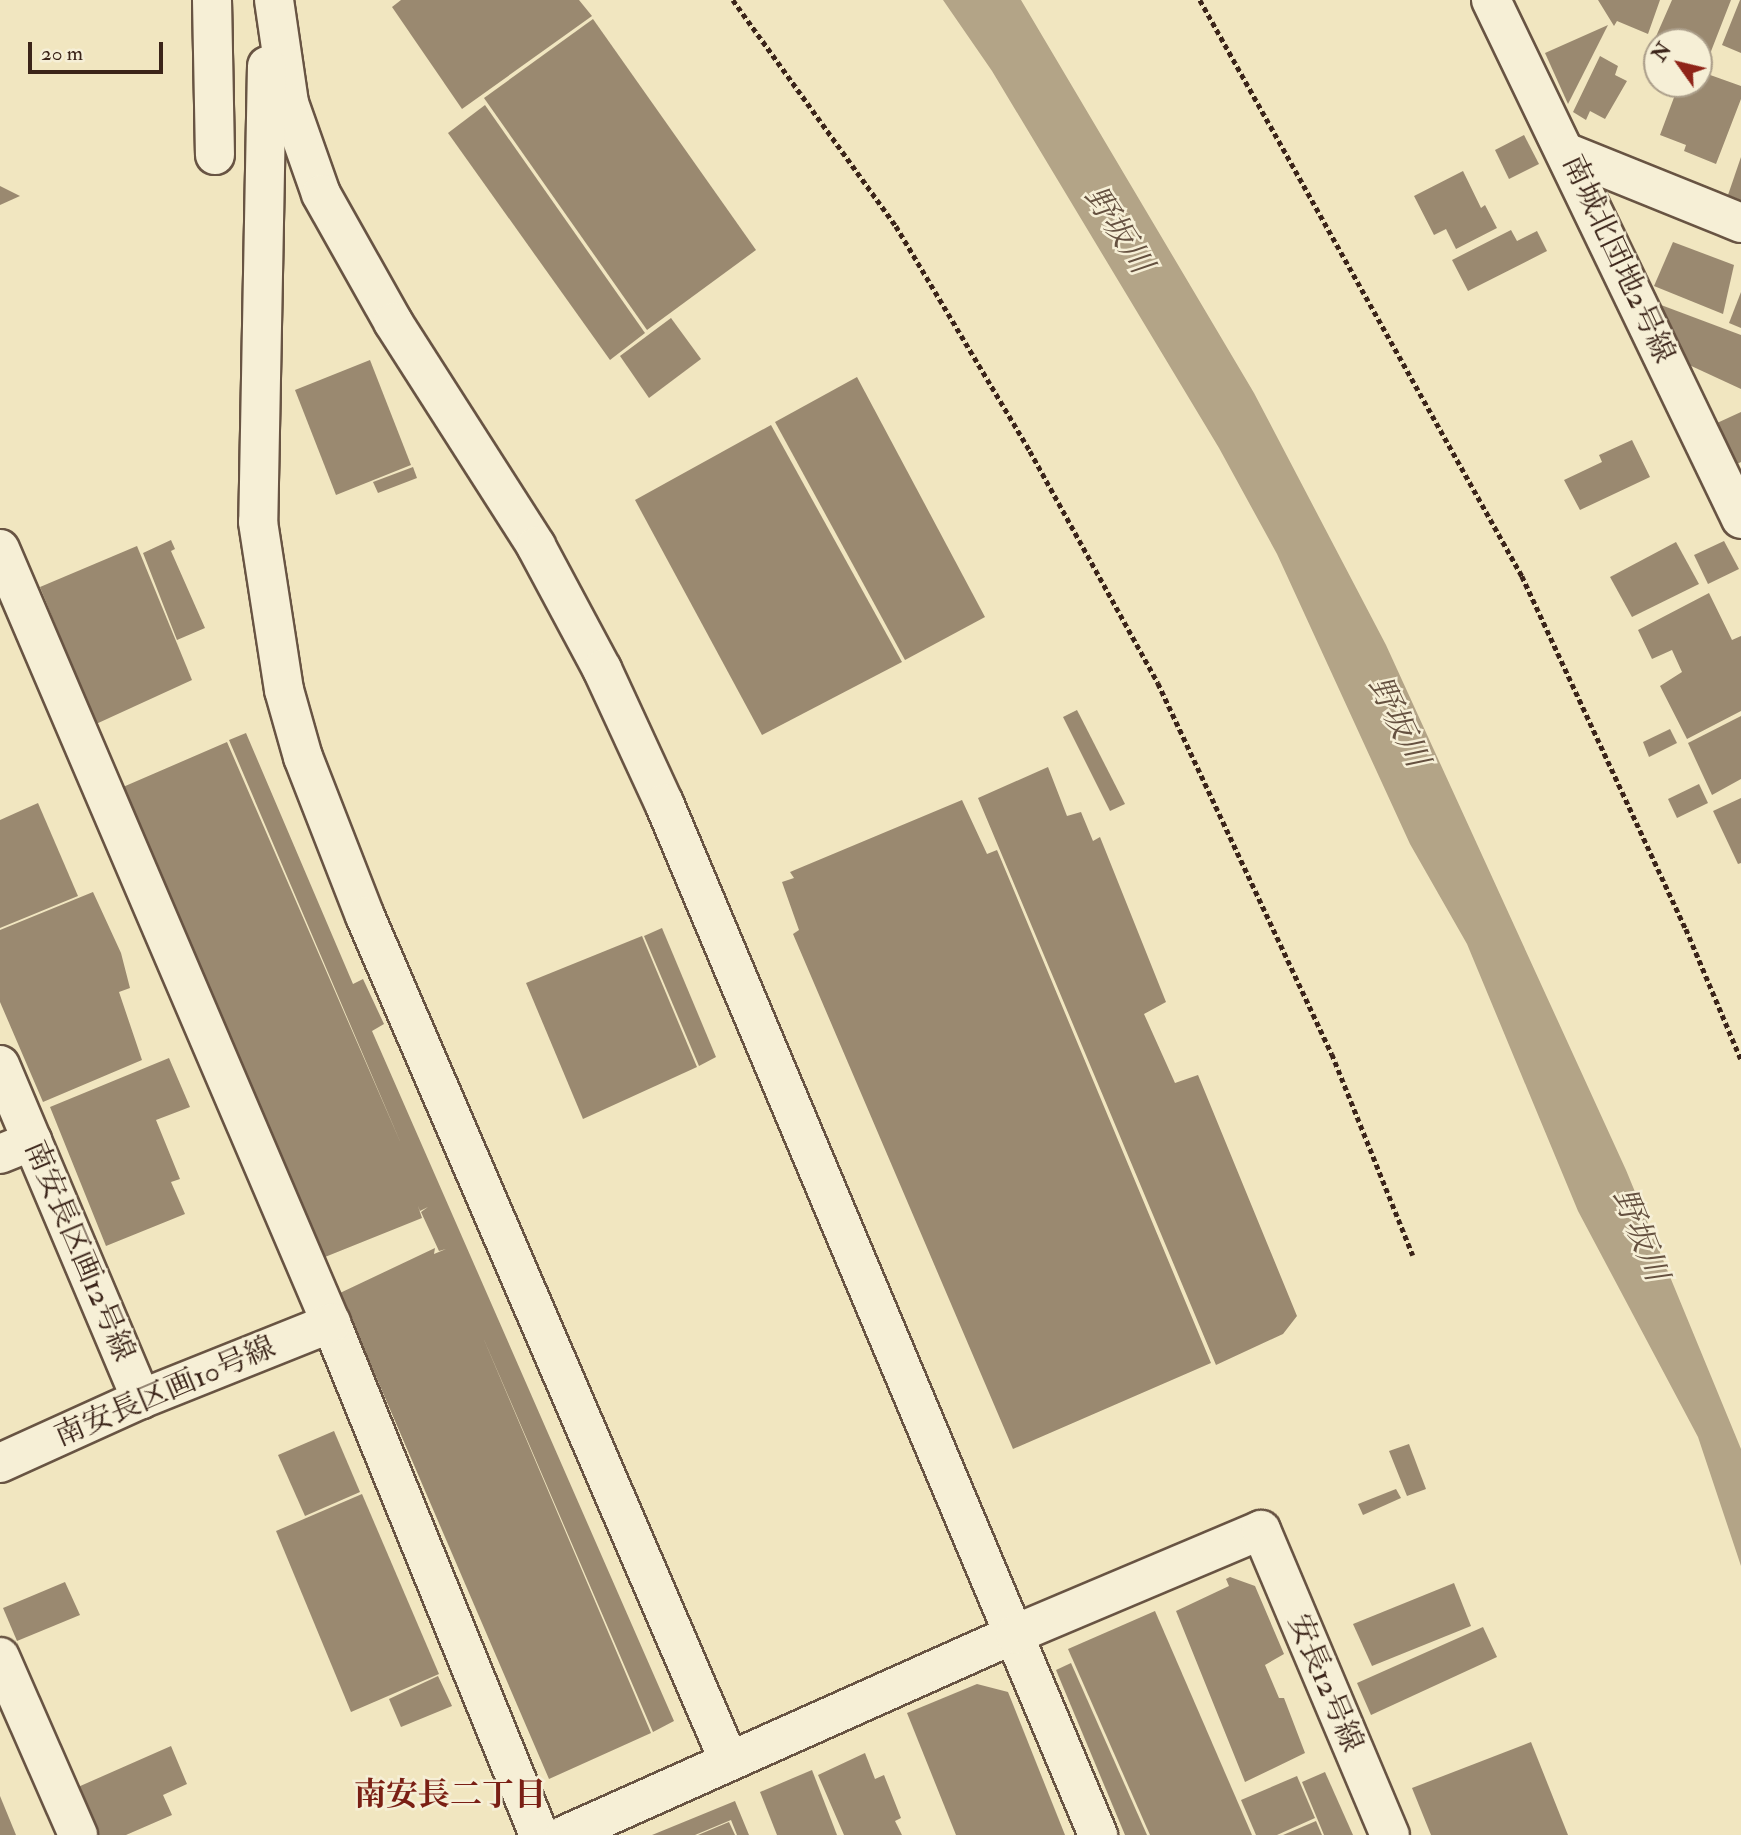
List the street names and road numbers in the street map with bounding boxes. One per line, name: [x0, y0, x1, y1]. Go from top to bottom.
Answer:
street label: 南城北団地2号線: [1554, 149, 1682, 369]
street label: 南安長区画12号線: [16, 1135, 142, 1367]
street label: 南安長区画10号線: [49, 1329, 281, 1455]
street label: 安長12号線: [1280, 1609, 1370, 1757]

